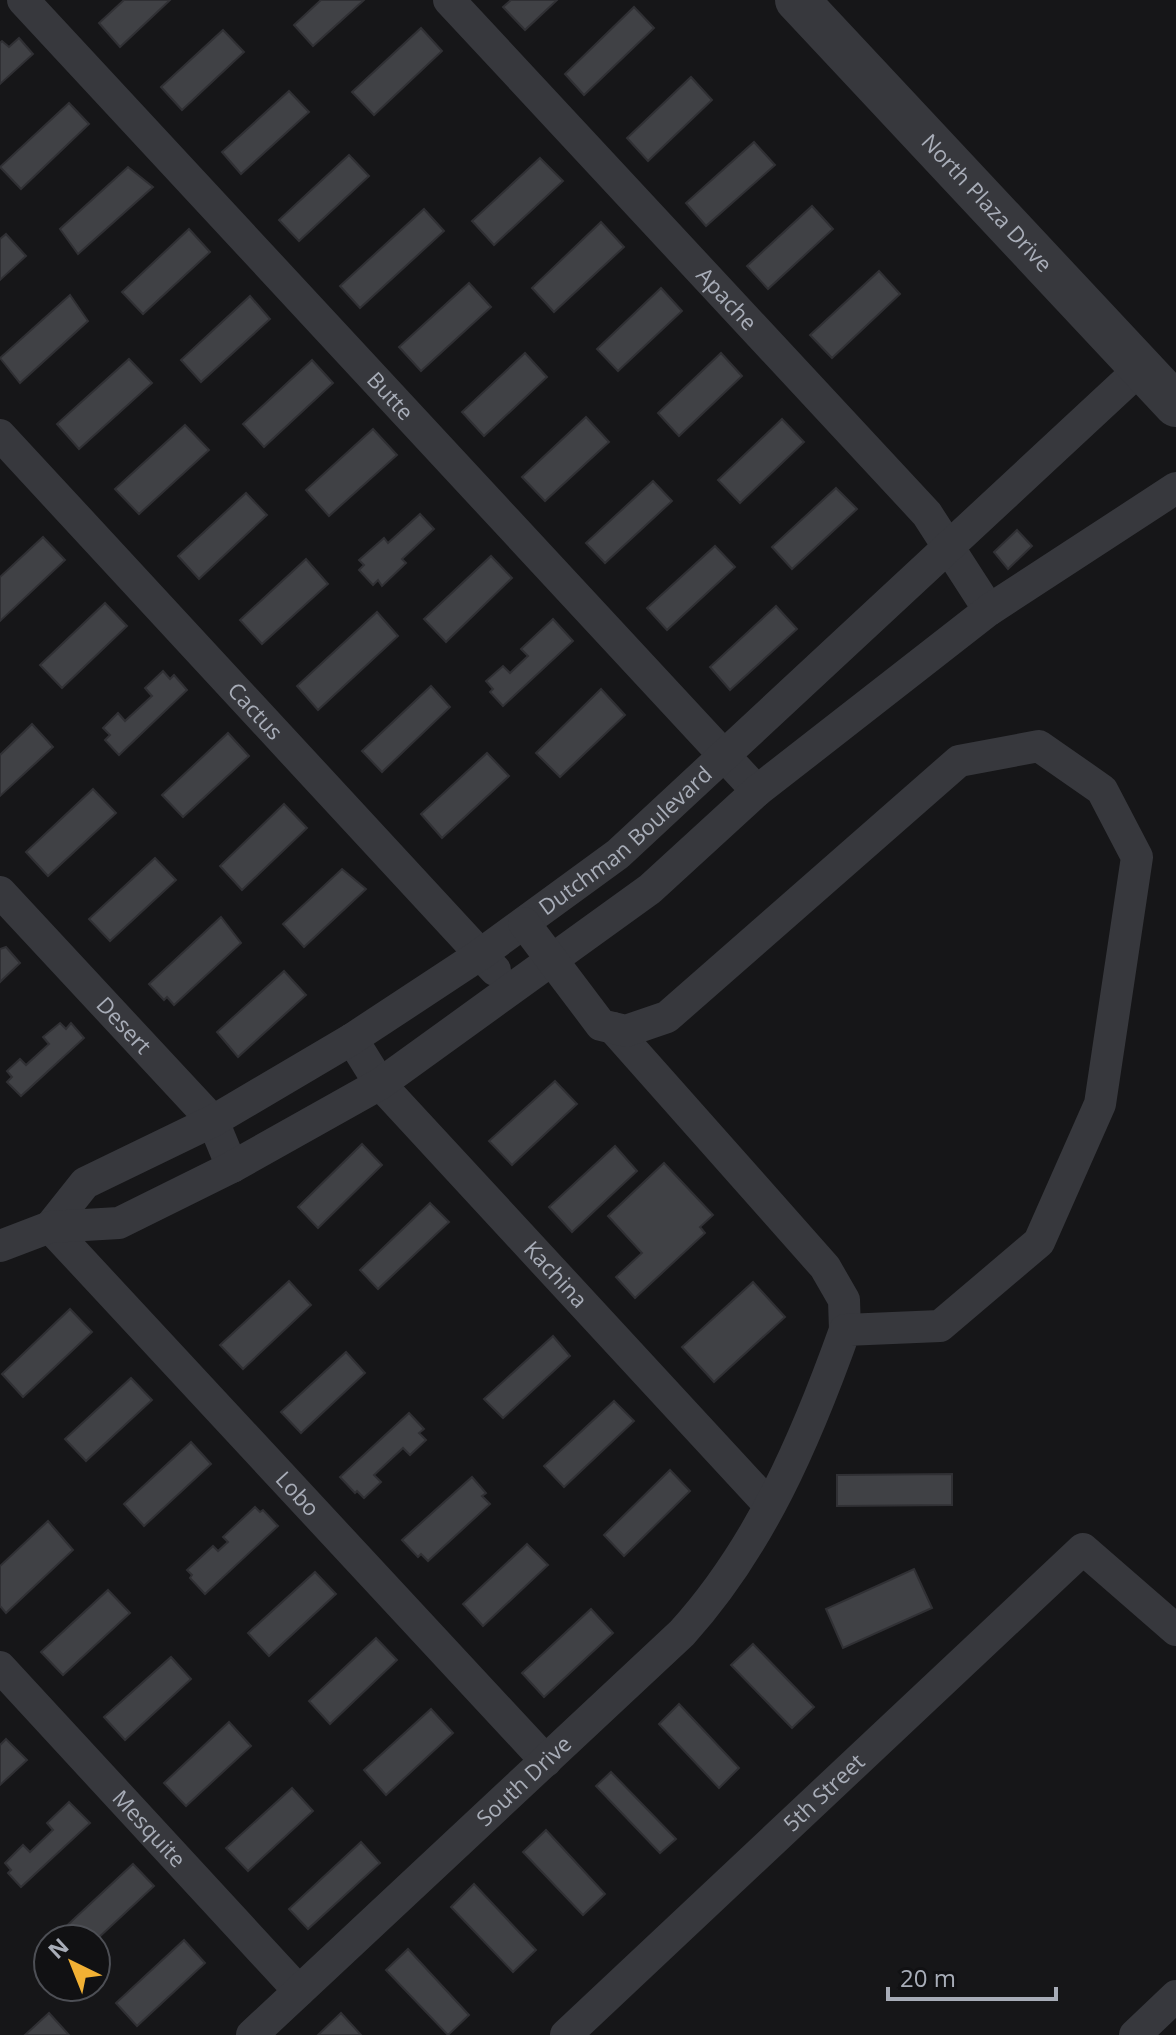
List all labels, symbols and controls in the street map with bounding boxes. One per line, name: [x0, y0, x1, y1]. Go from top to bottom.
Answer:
street label: North Plaza Drive: [916, 127, 1060, 278]
street label: Apache: [691, 260, 764, 336]
street label: Butte: [361, 365, 421, 426]
street label: Cactus: [222, 675, 290, 746]
street label: Dutchman Boulevard: [532, 759, 718, 921]
street label: Desert: [91, 989, 159, 1060]
street label: Kachina: [518, 1234, 595, 1313]
street label: Lobo: [270, 1464, 327, 1522]
street label: South Drive: [469, 1728, 577, 1832]
street label: 5th Street: [776, 1746, 870, 1837]
street label: Mesquite: [107, 1783, 193, 1873]
north arrow: [32, 1923, 112, 2003]
text: N: [41, 1931, 74, 1965]
scale bar: [888, 1951, 1056, 2001]
text: 20 m: [900, 1961, 956, 1994]

